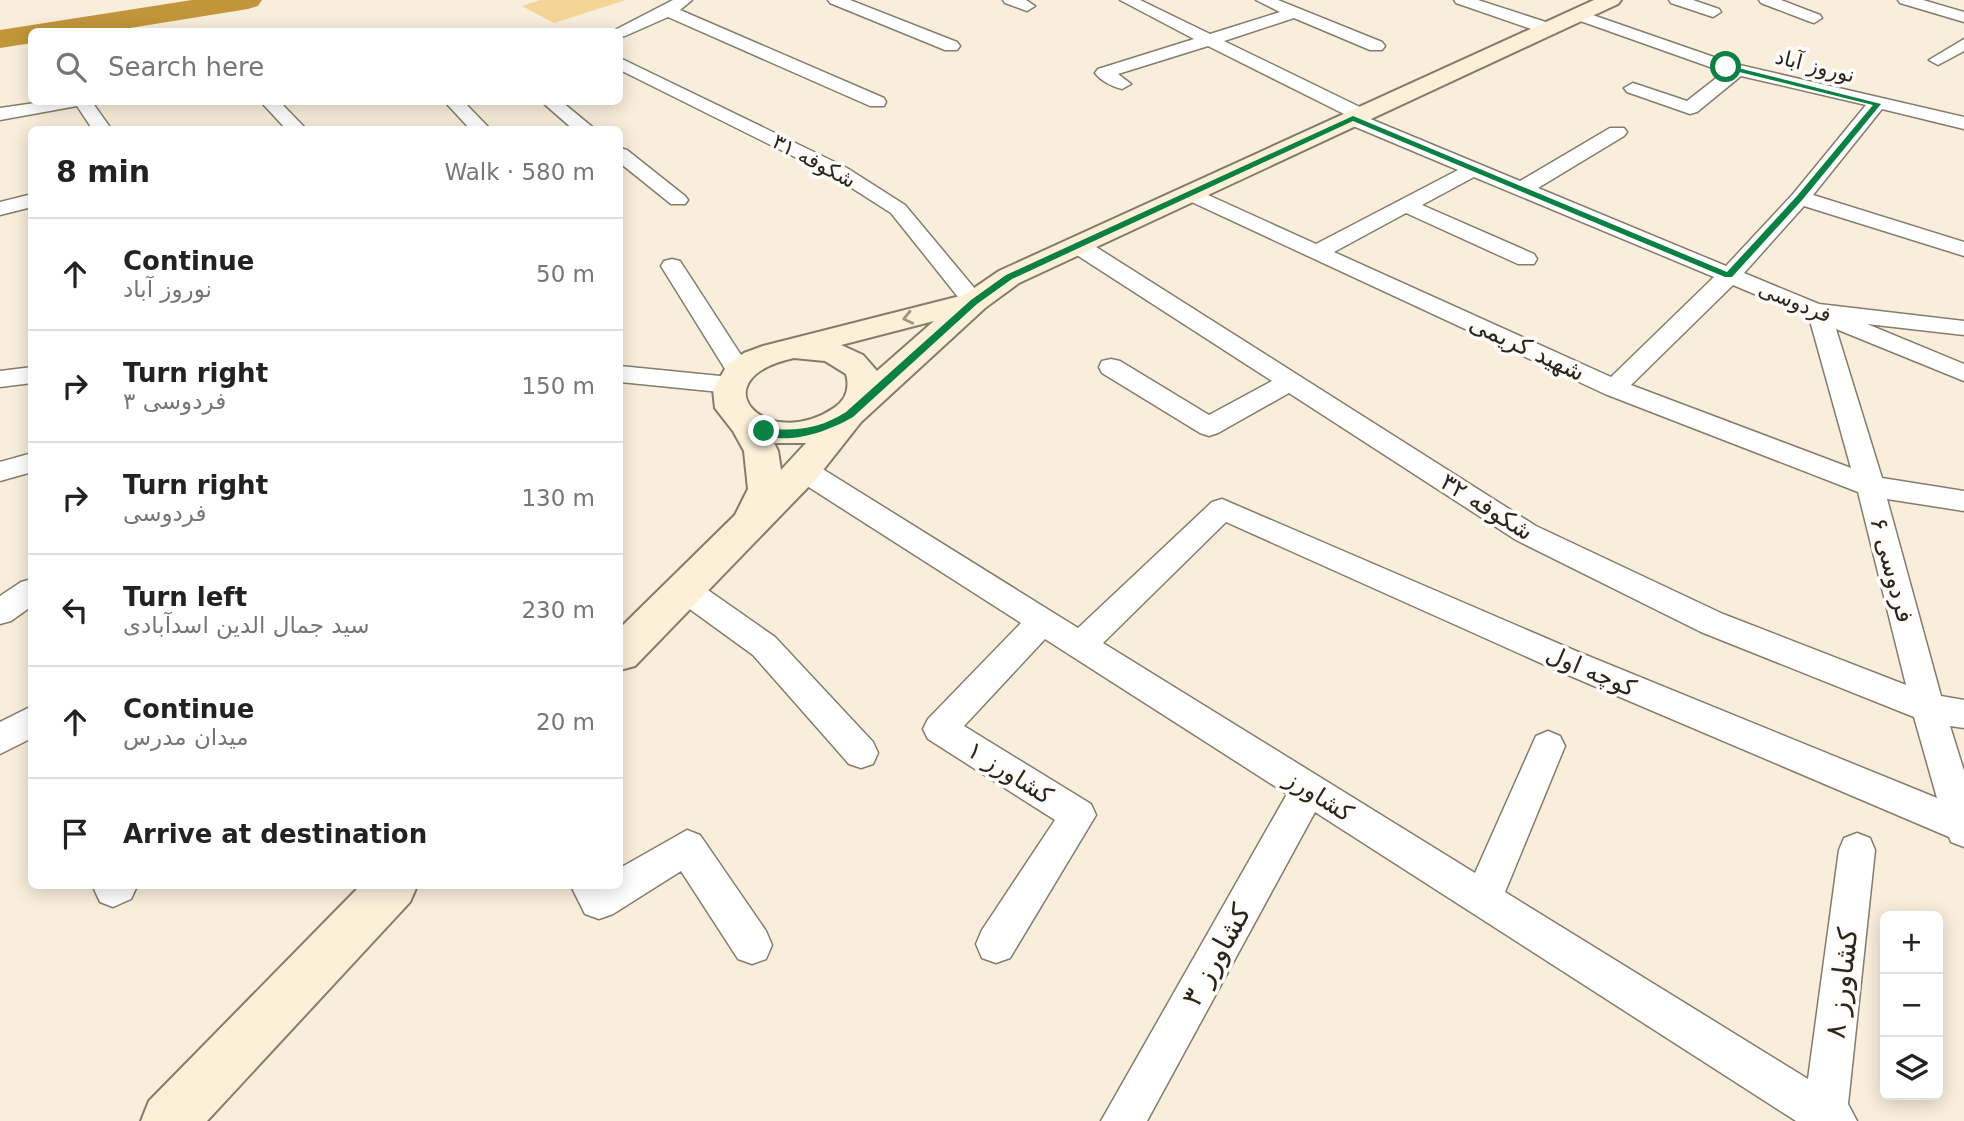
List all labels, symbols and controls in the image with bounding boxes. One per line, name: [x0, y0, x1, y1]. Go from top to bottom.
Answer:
search box: [28, 28, 623, 105]
street label: نوروز آباد: [1773, 44, 1858, 87]
icon: search: [52, 48, 90, 86]
route start: [1710, 51, 1741, 82]
text: Search here: [108, 52, 264, 82]
street label: شکوفه ۳۱: [768, 129, 860, 193]
text: 8 min: [56, 154, 150, 189]
text: Walk · 580 m: [444, 159, 595, 185]
text: Continue: [123, 246, 254, 276]
icon: ahead: [56, 255, 94, 293]
text: 50 m: [536, 261, 595, 287]
text: نوروز آباد: [123, 276, 212, 302]
street label: فردوسی: [1755, 277, 1835, 327]
street label: شهید کریمی: [1465, 309, 1589, 387]
one-way arrow: [902, 310, 914, 324]
text: Turn right: [123, 358, 268, 388]
icon: right: [56, 367, 94, 405]
text: 150 m: [521, 373, 595, 399]
text: فردوسی ۳: [123, 388, 226, 414]
route end: [748, 415, 779, 446]
street label: شکوفه ۳۲: [1436, 468, 1538, 546]
text: Turn right: [123, 470, 268, 500]
icon: right: [56, 479, 94, 517]
text: 130 m: [521, 485, 595, 511]
text: فردوسی: [123, 500, 206, 526]
street label: فردوسی ۶: [1865, 514, 1919, 626]
text: Turn left: [123, 582, 247, 612]
icon: left: [56, 591, 94, 629]
text: 230 m: [521, 597, 595, 623]
text: سید جمال الدین اسدآبادی: [123, 612, 370, 638]
street label: کوچه اول: [1542, 640, 1641, 703]
text: Continue: [123, 694, 254, 724]
icon: ahead: [56, 703, 94, 741]
text: 20 m: [536, 709, 595, 735]
text: میدان مدرس: [123, 724, 249, 750]
street label: کشاورز ۱: [962, 736, 1058, 810]
street label: کشاورز: [1279, 764, 1359, 828]
icon: arrive: [56, 815, 94, 853]
text: Arrive at destination: [123, 819, 427, 849]
street label: کشاورز ۳: [1175, 898, 1258, 1012]
map controls: [1880, 911, 1943, 1100]
button: +: [1880, 911, 1943, 974]
street label: کشاورز ۸: [1818, 925, 1865, 1040]
button: −: [1880, 974, 1943, 1037]
button: layers: [1880, 1037, 1943, 1100]

